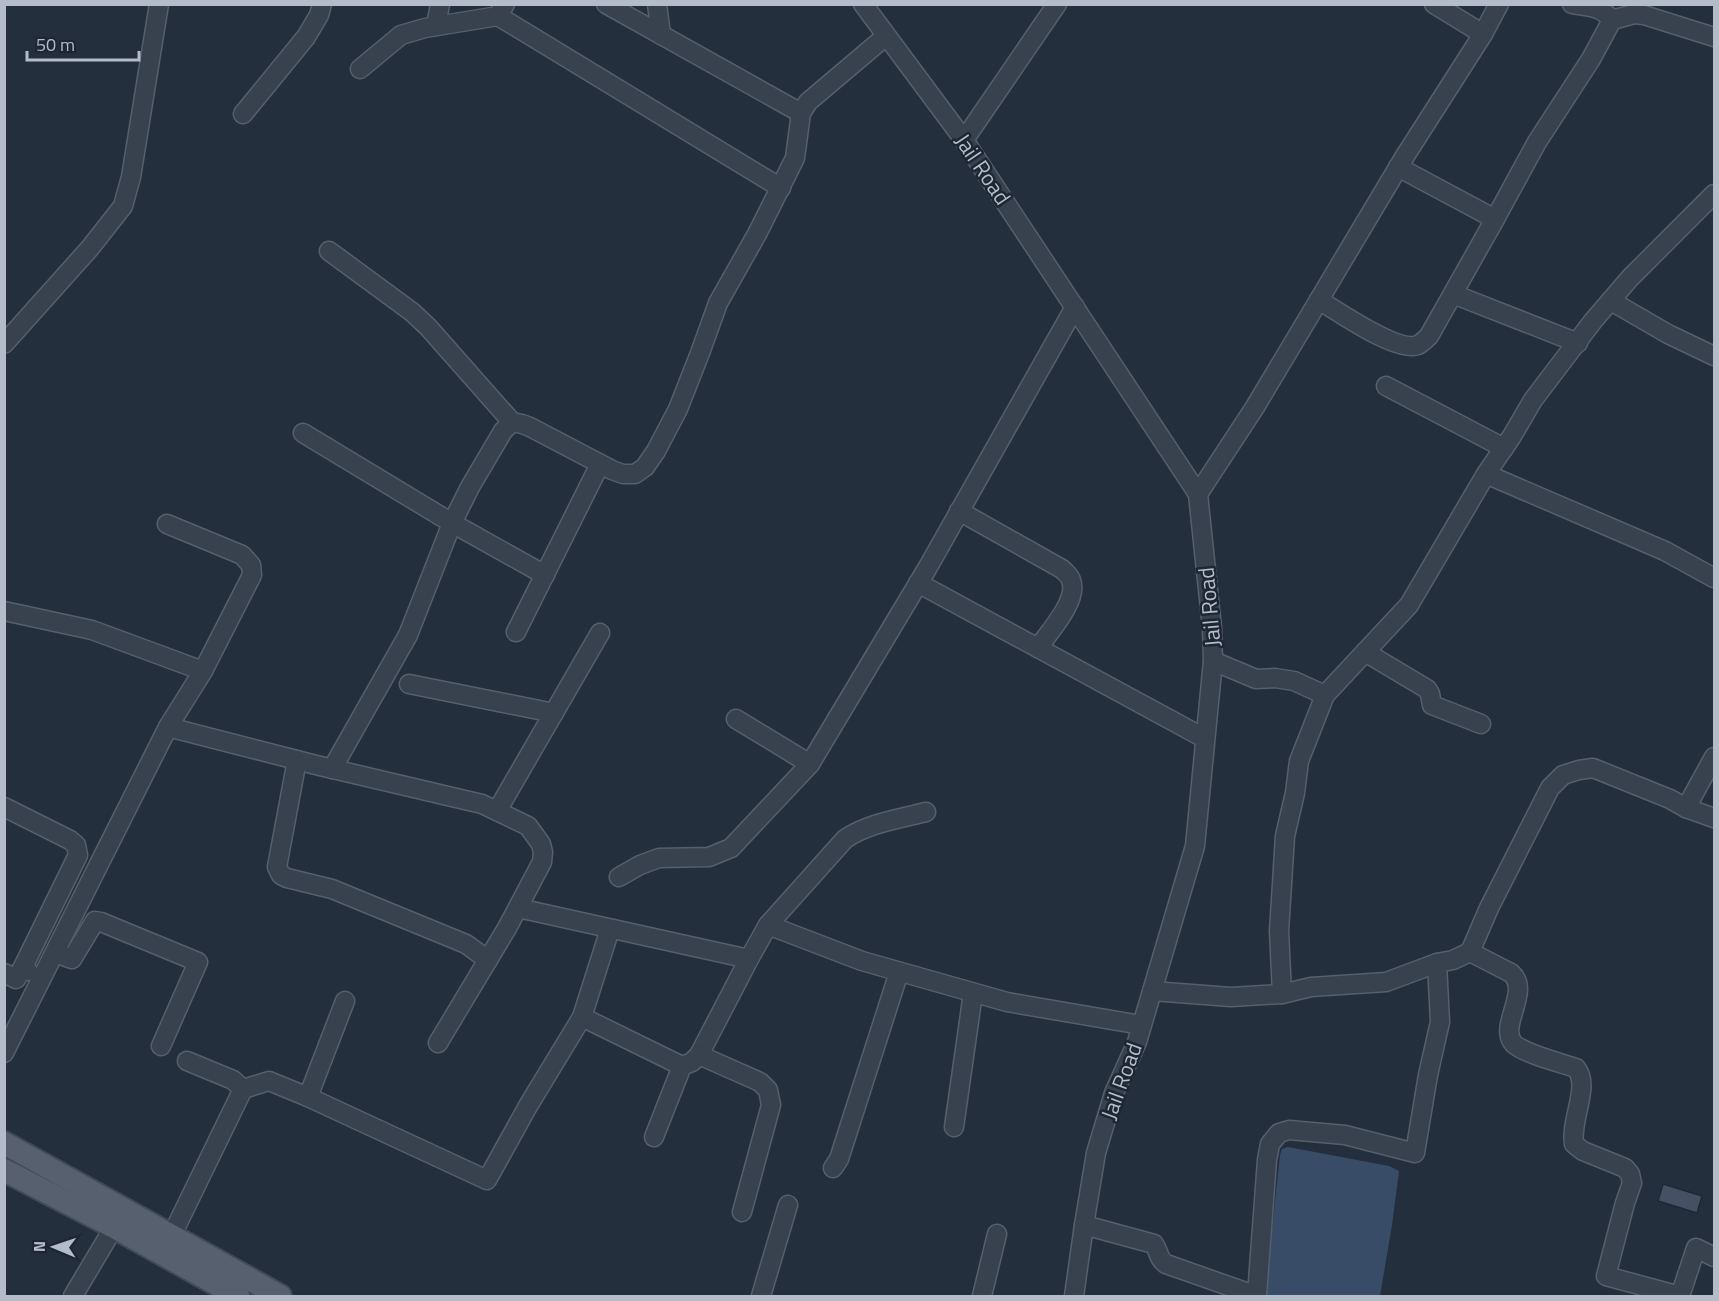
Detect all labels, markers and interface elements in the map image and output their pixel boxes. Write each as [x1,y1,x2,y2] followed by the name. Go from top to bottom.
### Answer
[27,24,140,62] scale bar
[36,31,75,58] text: 50 m
[947,126,1019,212] street label: Jail Road
[1189,566,1229,648] street label: Jail Road
[1091,1038,1151,1124] street label: Jail Road
[24,1217,84,1277] north arrow
[27,1241,51,1252] text: N

